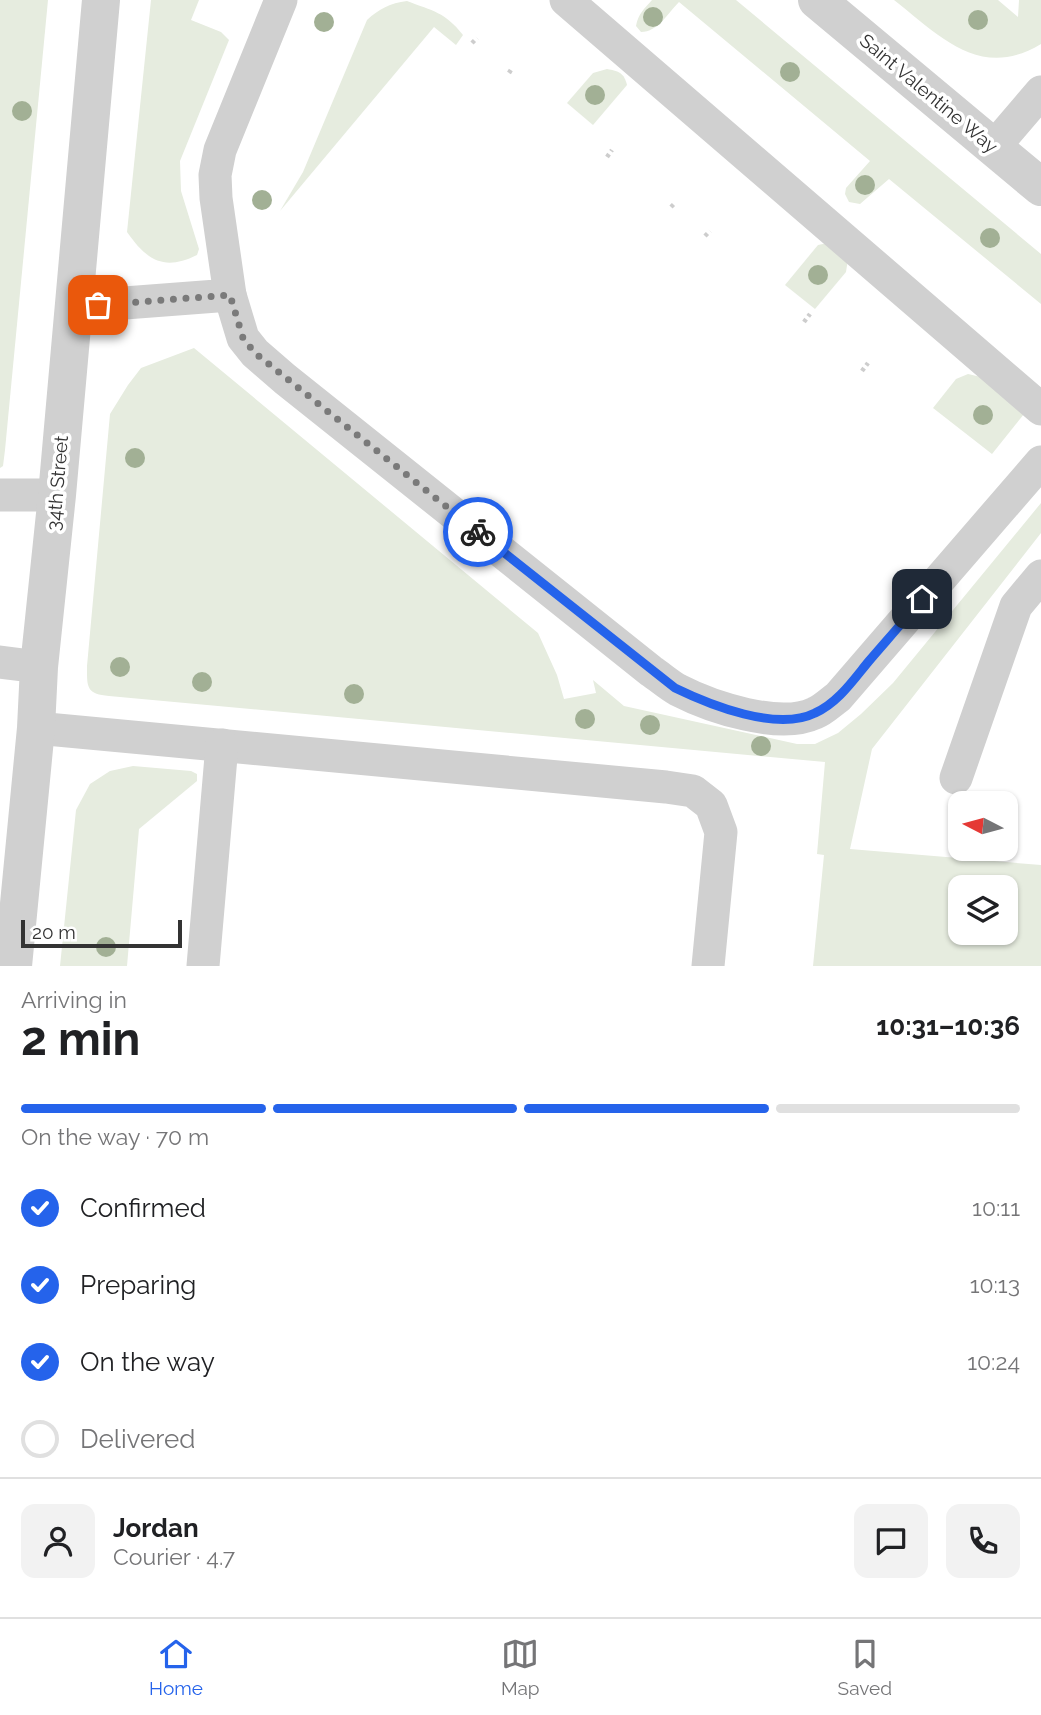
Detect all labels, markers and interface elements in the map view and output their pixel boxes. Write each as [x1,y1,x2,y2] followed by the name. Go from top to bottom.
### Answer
[856,29,1002,157] street label: Saint Valentine Way
[68,275,128,335] pin
[79,286,117,324] icon: bag
[42,434,72,532] street label: 34th Street
[443,497,513,567] courier
[459,513,497,551] icon: bike
[892,569,952,629] pin
[903,580,941,618] icon: home
[948,791,1018,861] north arrow
[948,791,1018,945] map controls
[948,875,1018,945] button: layers
[21,917,182,949] scale bar
[32,921,76,943] text: 20 m
[21,986,127,1013] text: Arriving in
[876,1011,1020,1041] text: 10:31–10:36
[21,1012,140,1066] text: 2 min
[21,1123,209,1150] text: On the way · 70 m
[21,1189,59,1227] icon: check
[80,1193,206,1223] text: Confirmed
[972,1194,1020,1221] text: 10:11
[21,1266,59,1304] icon: check
[80,1270,196,1300] text: Preparing
[970,1271,1020,1298] text: 10:13
[21,1343,59,1381] icon: check
[80,1347,215,1377] text: On the way
[967,1348,1020,1375] text: 10:24
[80,1424,195,1454] text: Delivered
[21,1504,95,1578] button: person
[854,1504,928,1578] button: chat
[946,1504,1020,1578] button: phone
[113,1513,199,1543] text: Jordan
[113,1543,235,1570] text: Courier · 4.7
[149,1635,203,1699] tab: Home
[501,1635,540,1699] tab: Map
[838,1635,892,1699] tab: Saved

